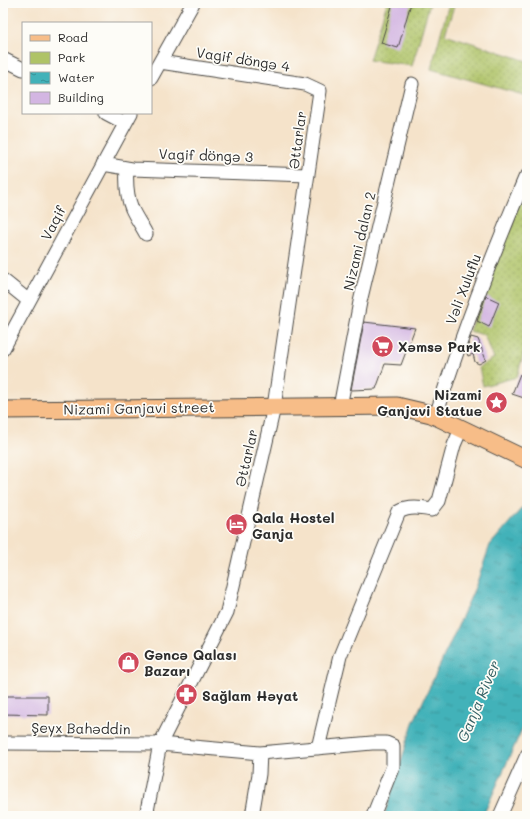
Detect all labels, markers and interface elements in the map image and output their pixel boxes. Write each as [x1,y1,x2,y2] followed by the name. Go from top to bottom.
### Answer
[22,22,152,114] legend
[58,29,88,45] text: Road
[195,42,292,76] street label: Vagif döngə 4
[58,49,85,65] text: Park
[58,69,95,85] text: Water
[58,89,104,105] text: Building
[284,110,310,170] street label: Əttarlar
[158,144,254,166] street label: Vagif döngə 3
[338,190,380,292] street label: Nizami dalan 2
[36,202,70,244] street label: Vaqif
[441,251,485,327] street label: Vəli Xuluflu
[369,333,395,359] supermarket icon: Xəmsə Park
[398,337,480,356] place label: Xəmsə Park
[377,385,482,420] place label: Nizami Ganjavi Statue
[484,389,510,415] place icon: Nizami Ganjavi Statue
[63,397,215,419] street label: Nizami Ganjavi street
[230,427,262,489] street label: Əttarlar
[252,508,334,543] place label: Qala Hostel Ganja
[223,512,249,538] hotel icon: Qala Hostel Ganja
[144,645,237,680] place label: Gəncə Qalası Bazarı
[116,649,142,675] shop icon: Gəncə Qalası Bazarı
[452,657,504,745] water label: Ganja River
[174,682,200,708] pharmacy icon: Sağlam Həyat
[202,686,298,705] place label: Sağlam Həyat
[31,718,131,738] street label: Şeyx Bahəddin

